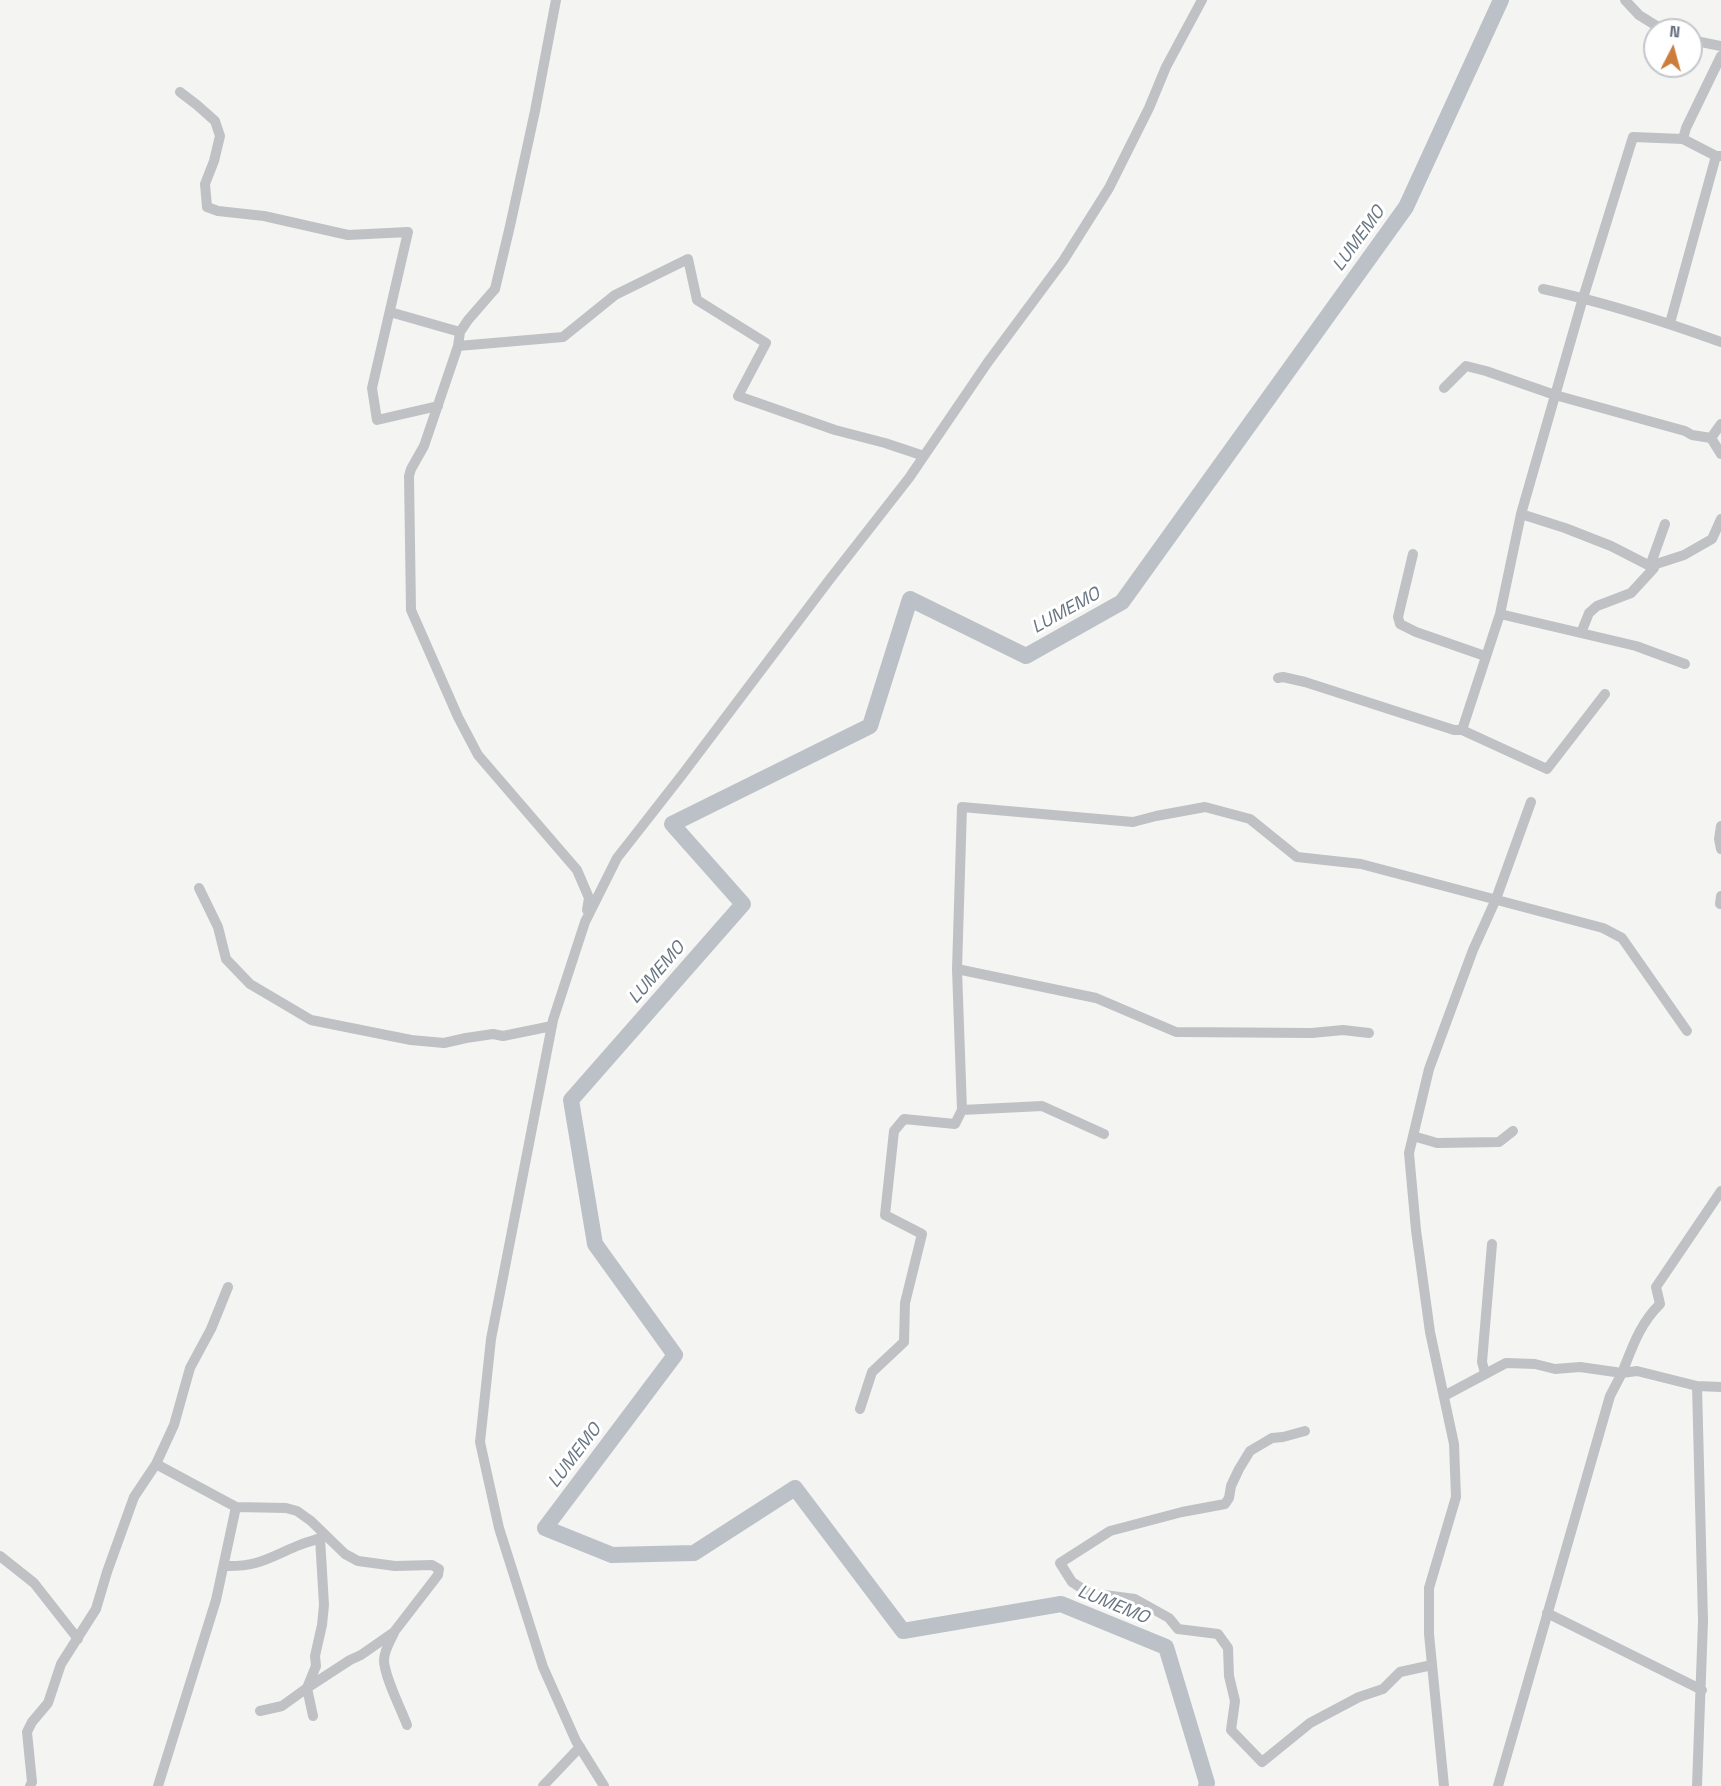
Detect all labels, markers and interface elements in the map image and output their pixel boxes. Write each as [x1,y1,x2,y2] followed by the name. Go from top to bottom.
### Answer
[1643,18,1703,78] north arrow
[1668,21,1681,43] text: N
[1328,202,1390,276] water label: LUMEMO
[1028,583,1104,639] water label: LUMEMO
[624,938,690,1008] water label: LUMEMO
[544,1420,606,1492] water label: LUMEMO
[1074,1581,1152,1629] water label: LUMEMO

